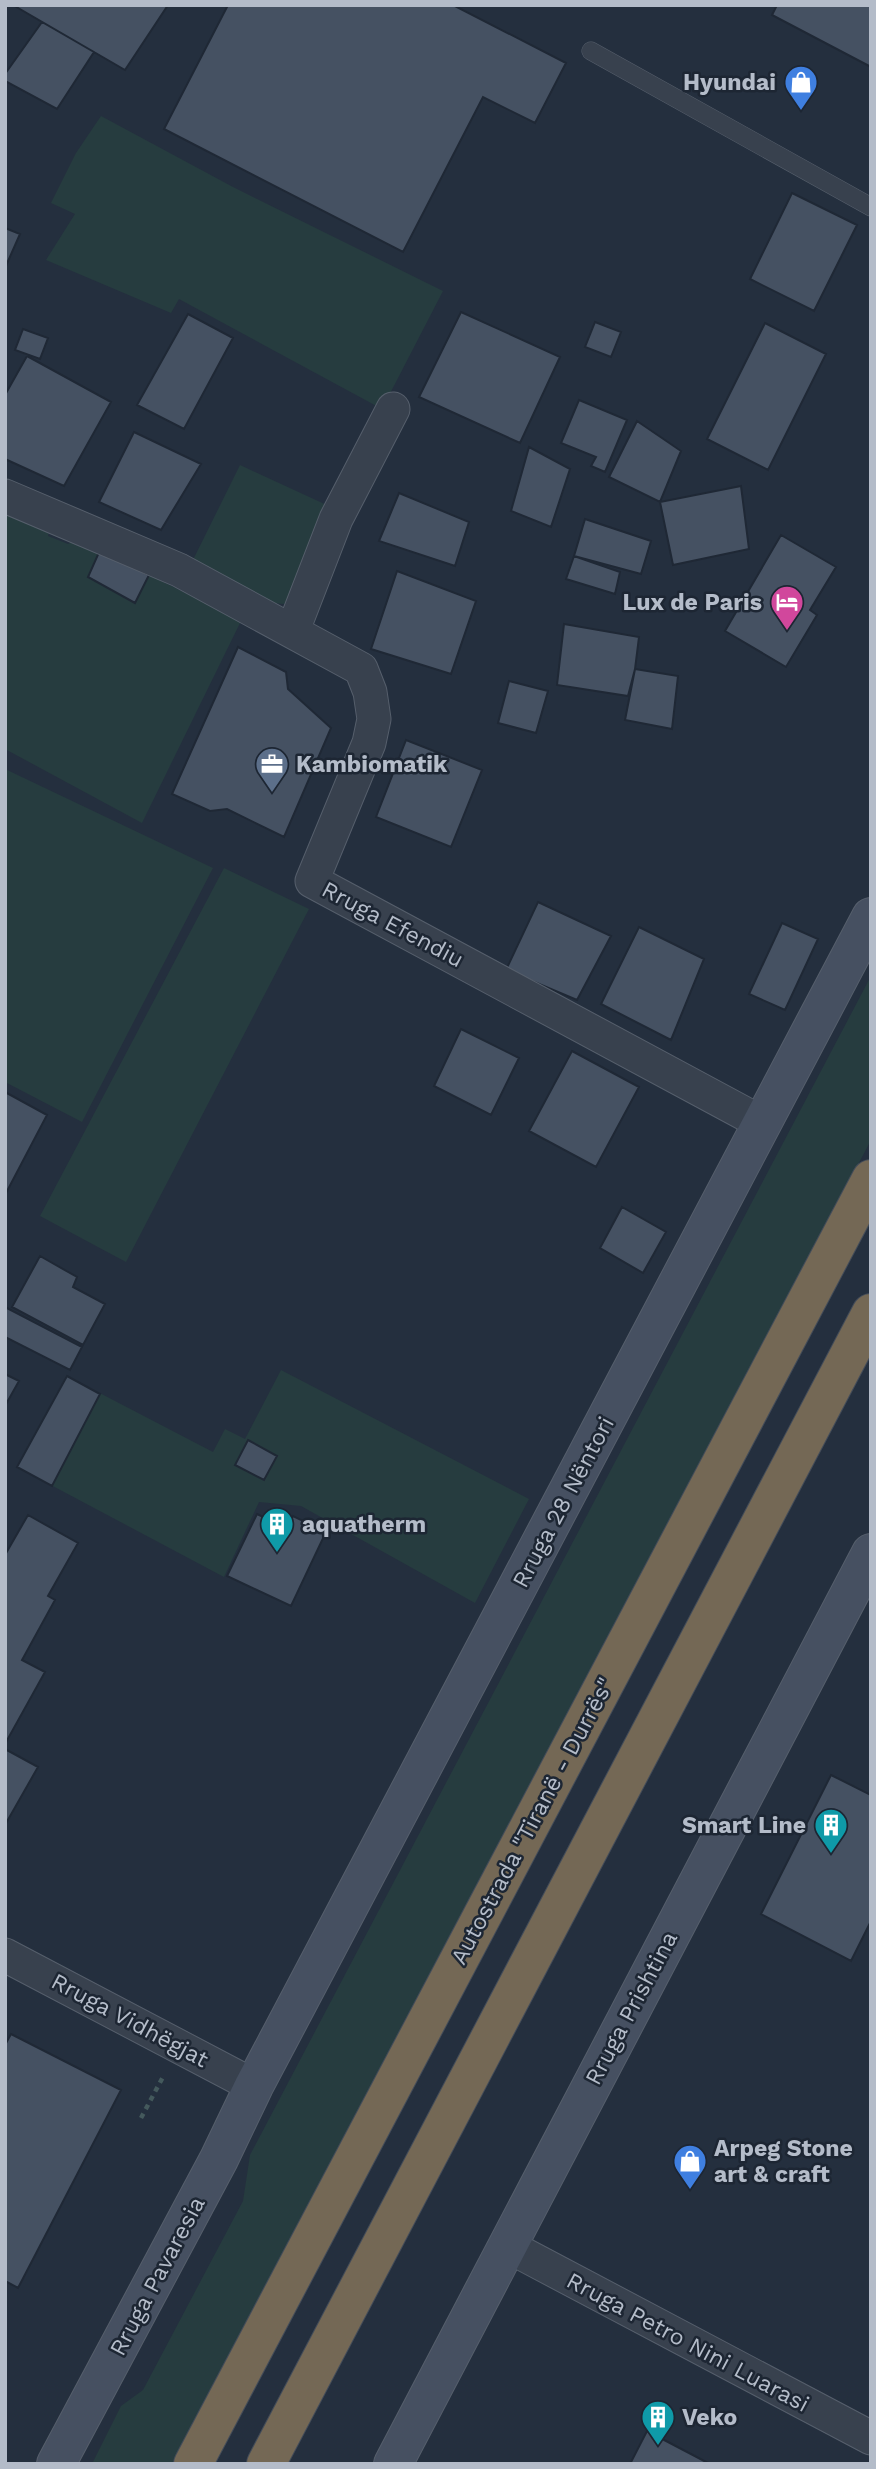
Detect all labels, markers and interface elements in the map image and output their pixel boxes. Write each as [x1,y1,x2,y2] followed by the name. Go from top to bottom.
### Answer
[782,63,820,112] shop icon: Hyundai
[683,69,776,96] place label: Hyundai
[768,583,806,632] hotel icon: Lux de Paris
[623,589,762,616] place label: Lux de Paris
[253,745,291,794] office icon: Kambiomatik
[296,751,448,778] place label: Kambiomatik
[317,876,468,973] street label: Rruga Efendiu
[507,1412,620,1592] street label: Rruga 28 Nëntori
[258,1505,296,1554] building icon: aquatherm
[302,1511,426,1538] place label: aquatherm
[445,1673,620,1969] street label: Autostrada "Tiranë - Durrës"
[812,1806,850,1855] building icon: Smart Line
[682,1812,806,1839] place label: Smart Line
[580,1927,683,2090] street label: Rruga Prishtina
[47,1968,213,2073] street label: Rruga Vidhëgjat
[714,2135,853,2188] place label: Arpeg Stone art & craft
[671,2142,709,2191] shop icon: Arpeg Stone art & craft
[104,2192,211,2360] street label: Rruga Pavaresia
[562,2267,814,2418] street label: Rruga Petro Nini Luarasi
[639,2398,677,2447] building icon: Veko
[682,2404,737,2431] place label: Veko

